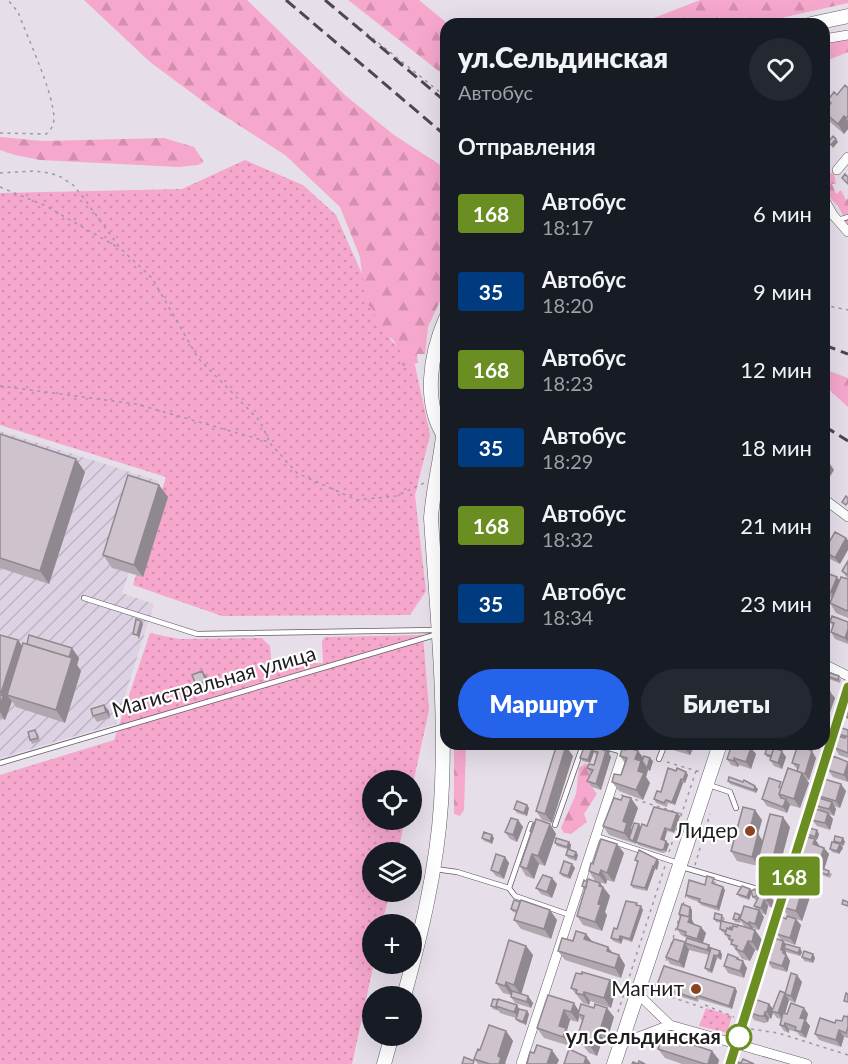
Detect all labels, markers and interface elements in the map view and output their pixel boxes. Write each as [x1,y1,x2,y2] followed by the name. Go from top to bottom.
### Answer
[749,38,812,101] button: heart
[458,40,668,74] text: ул.Сельдинская
[458,80,533,104] text: Автобус
[458,133,596,160] text: Отправления
[542,188,626,215] text: Автобус
[753,200,812,227] text: 6 мин
[473,201,509,226] text: 168
[542,215,593,239] text: 18:17
[542,266,626,293] text: Автобус
[753,278,812,305] text: 9 мин
[479,279,503,304] text: 35
[542,293,593,317] text: 18:20
[542,344,626,371] text: Автобус
[740,356,812,383] text: 12 мин
[473,357,509,382] text: 168
[542,371,593,395] text: 18:23
[542,422,626,449] text: Автобус
[740,434,812,461] text: 18 мин
[479,435,503,460] text: 35
[542,449,593,473] text: 18:29
[542,500,626,527] text: Автобус
[740,512,812,539] text: 21 мин
[473,513,509,538] text: 168
[542,527,593,551] text: 18:32
[542,578,626,605] text: Автобус
[740,590,812,617] text: 23 мин
[479,591,503,616] text: 35
[542,605,593,629] text: 18:34
[109,639,318,722] street label: Магистральная улица
[458,669,629,738] button: Маршрут
[641,669,812,738] button: Билеты
[362,770,422,1046] map controls
[362,770,422,830] button: locate
[674,817,738,842] place label: Лидер
[743,824,757,838] marker: Лидер
[362,842,422,902] button: layers
[754,856,824,896] line badge: 168
[771,864,807,889] text: 168
[362,914,422,974] button: +
[611,975,684,1000] place label: Магнит
[689,982,703,996] marker: Магнит
[362,986,422,1046] button: −
[566,1023,721,1048] place label: ул.Сельдинская
[726,1024,752,1050] marker: ул.Сельдинская

